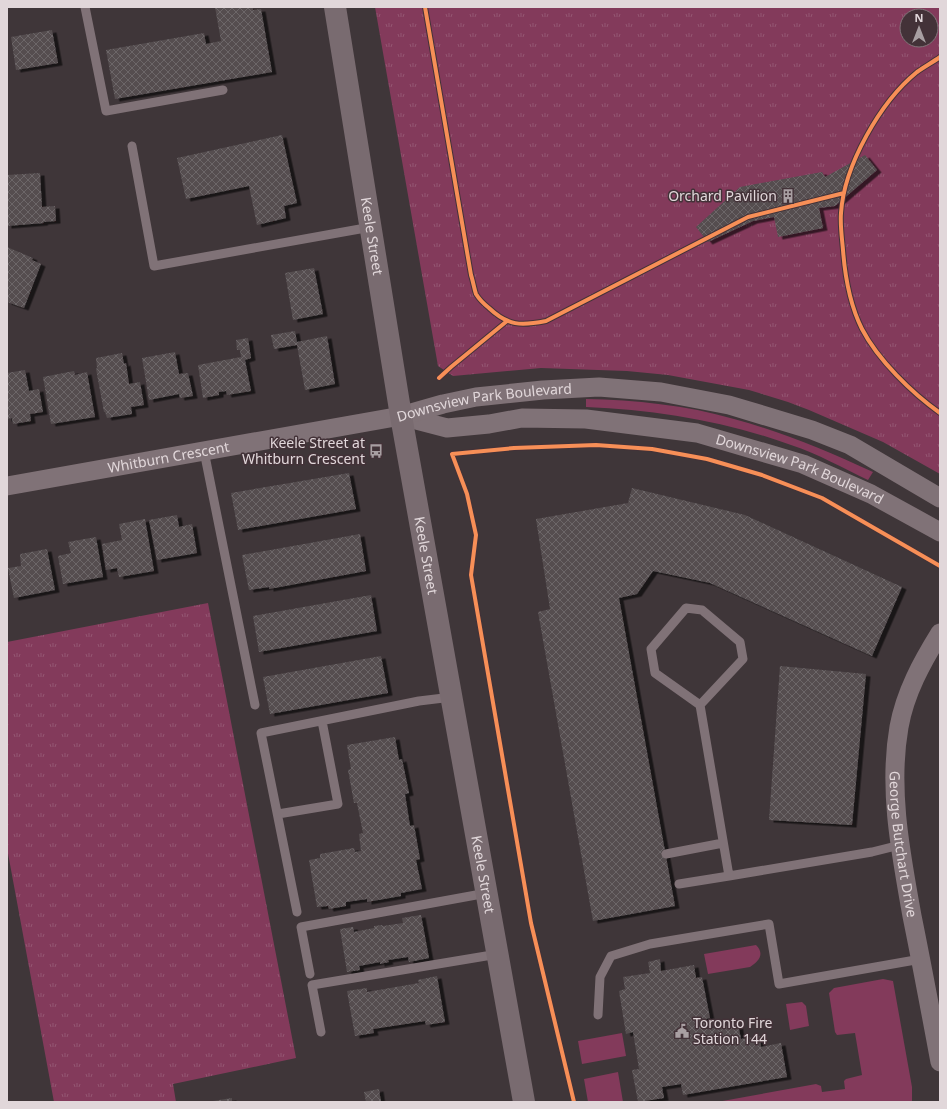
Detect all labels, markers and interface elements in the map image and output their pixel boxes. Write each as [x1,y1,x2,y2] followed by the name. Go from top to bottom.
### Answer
[899,8,939,48] north arrow
[915,10,923,25] text: N
[668,186,777,205] place label: Orchard Pavilion
[780,188,796,204] building icon: Orchard Pavilion
[357,196,388,276] street label: Keele Street
[394,378,572,426] street label: Downsview Park Boulevard
[714,429,887,508] street label: Downsview Park Boulevard
[242,433,365,468] place label: Keele Street at Whitburn Crescent
[106,437,231,477] street label: Whitburn Crescent
[368,443,384,459] bus stop icon: Keele Street at Whitburn Crescent
[410,515,443,596] street label: Keele Street
[886,771,922,919] street label: George Butchart Drive
[467,834,500,915] street label: Keele Street
[693,1013,772,1048] place label: Toronto Fire Station 144
[674,1023,690,1039] public building icon: Toronto Fire Station 144

